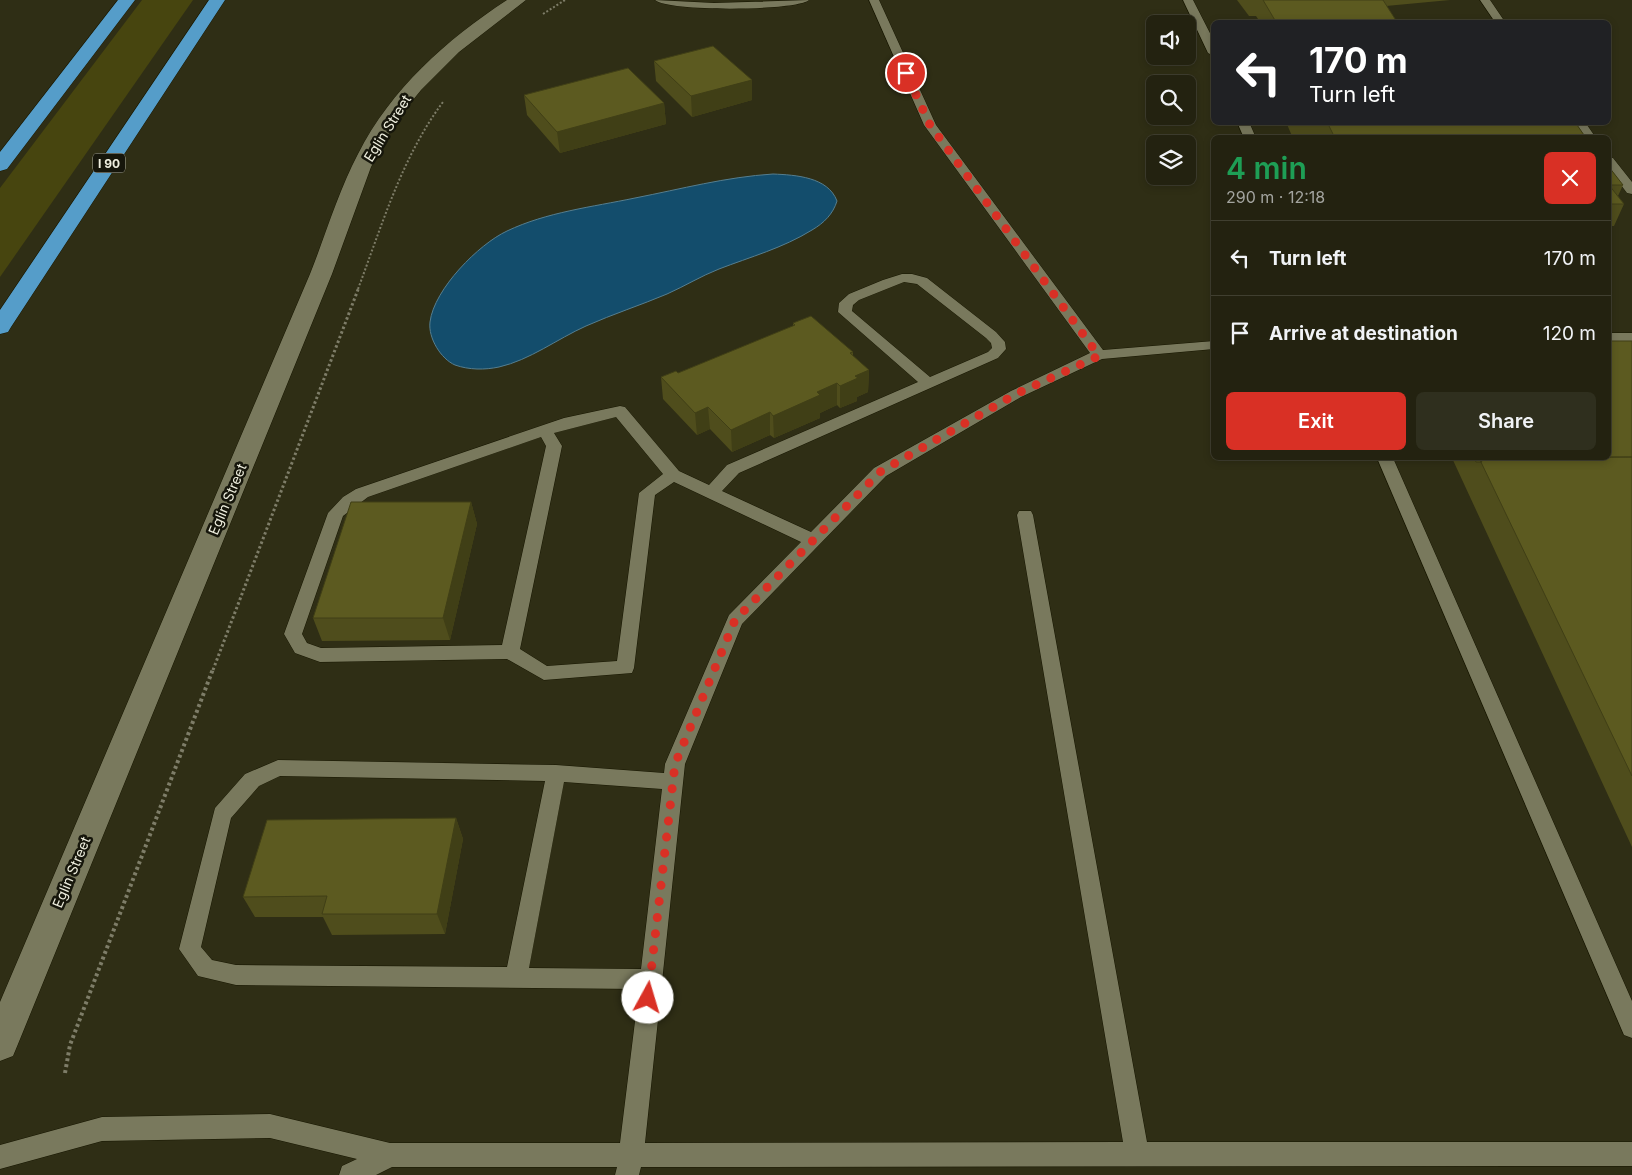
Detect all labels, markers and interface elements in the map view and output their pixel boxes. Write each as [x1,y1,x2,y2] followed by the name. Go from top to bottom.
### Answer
[1146,15,1196,185] map controls
[1146,15,1196,65] button: sound
[1309,39,1408,81] text: 170 m
[1226,40,1291,105] icon: left
[885,52,927,94] pin
[892,59,920,87] icon: arrive
[1146,75,1196,125] button: search
[1309,81,1395,107] text: Turn left
[360,91,414,165] street label: Eglin Street
[1146,135,1196,185] button: layers
[1226,150,1307,186] text: 4 min
[1544,152,1596,204] button: close
[93,154,125,172] road number: I 90
[1226,187,1325,207] text: 290 m · 12:18
[1226,244,1254,272] icon: left
[1269,247,1347,270] text: Turn left
[1544,247,1596,270] text: 170 m
[1226,319,1254,347] icon: arrive
[1269,322,1458,345] text: Arrive at destination
[1543,322,1596,345] text: 120 m
[1226,392,1406,450] button: Exit
[1416,392,1596,450] button: Share
[204,461,250,537] street label: Eglin Street
[48,834,94,910] street label: Eglin Street
[621,971,673,1023] position arrow

